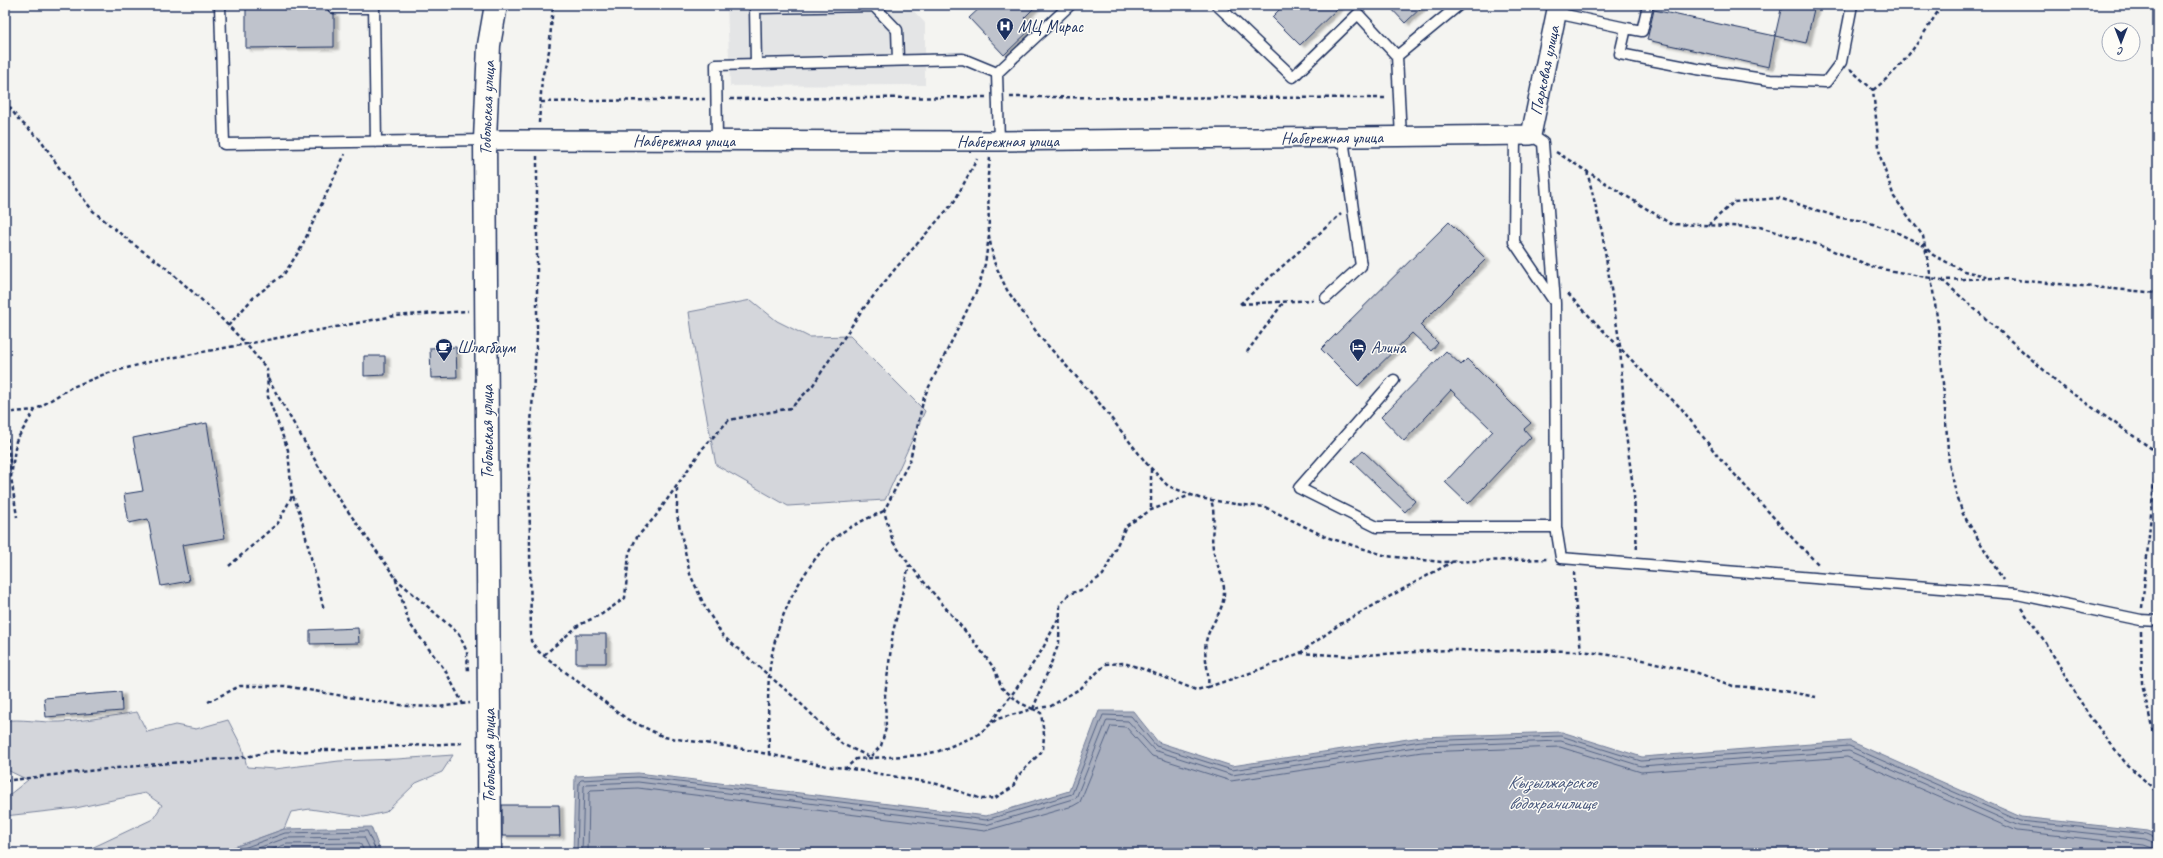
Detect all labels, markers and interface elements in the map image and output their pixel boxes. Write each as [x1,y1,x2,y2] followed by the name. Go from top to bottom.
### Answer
[995,16,1015,41] hospital icon: МЦ Мирас
[1018,16,1084,37] place label: МЦ Мирас
[1525,22,1564,117] street label: Парковая улица
[2101,22,2141,62] north arrow
[2117,45,2124,59] text: С
[474,59,499,155] street label: Тобольская улица
[1281,126,1384,148] street label: Набережная улица
[633,130,736,151] street label: Набережная улица
[957,130,1060,152] street label: Набережная улица
[434,337,454,362] cafe icon: Шлагбаум
[457,337,517,358] place label: Шлагбаум
[1348,337,1368,362] hotel icon: Алина
[1371,337,1407,358] place label: Алина
[477,383,498,479] street label: Тобольская улица
[479,707,500,803] street label: Тобольская улица
[1508,771,1599,814] water label: Кызылжарское водохранилище

